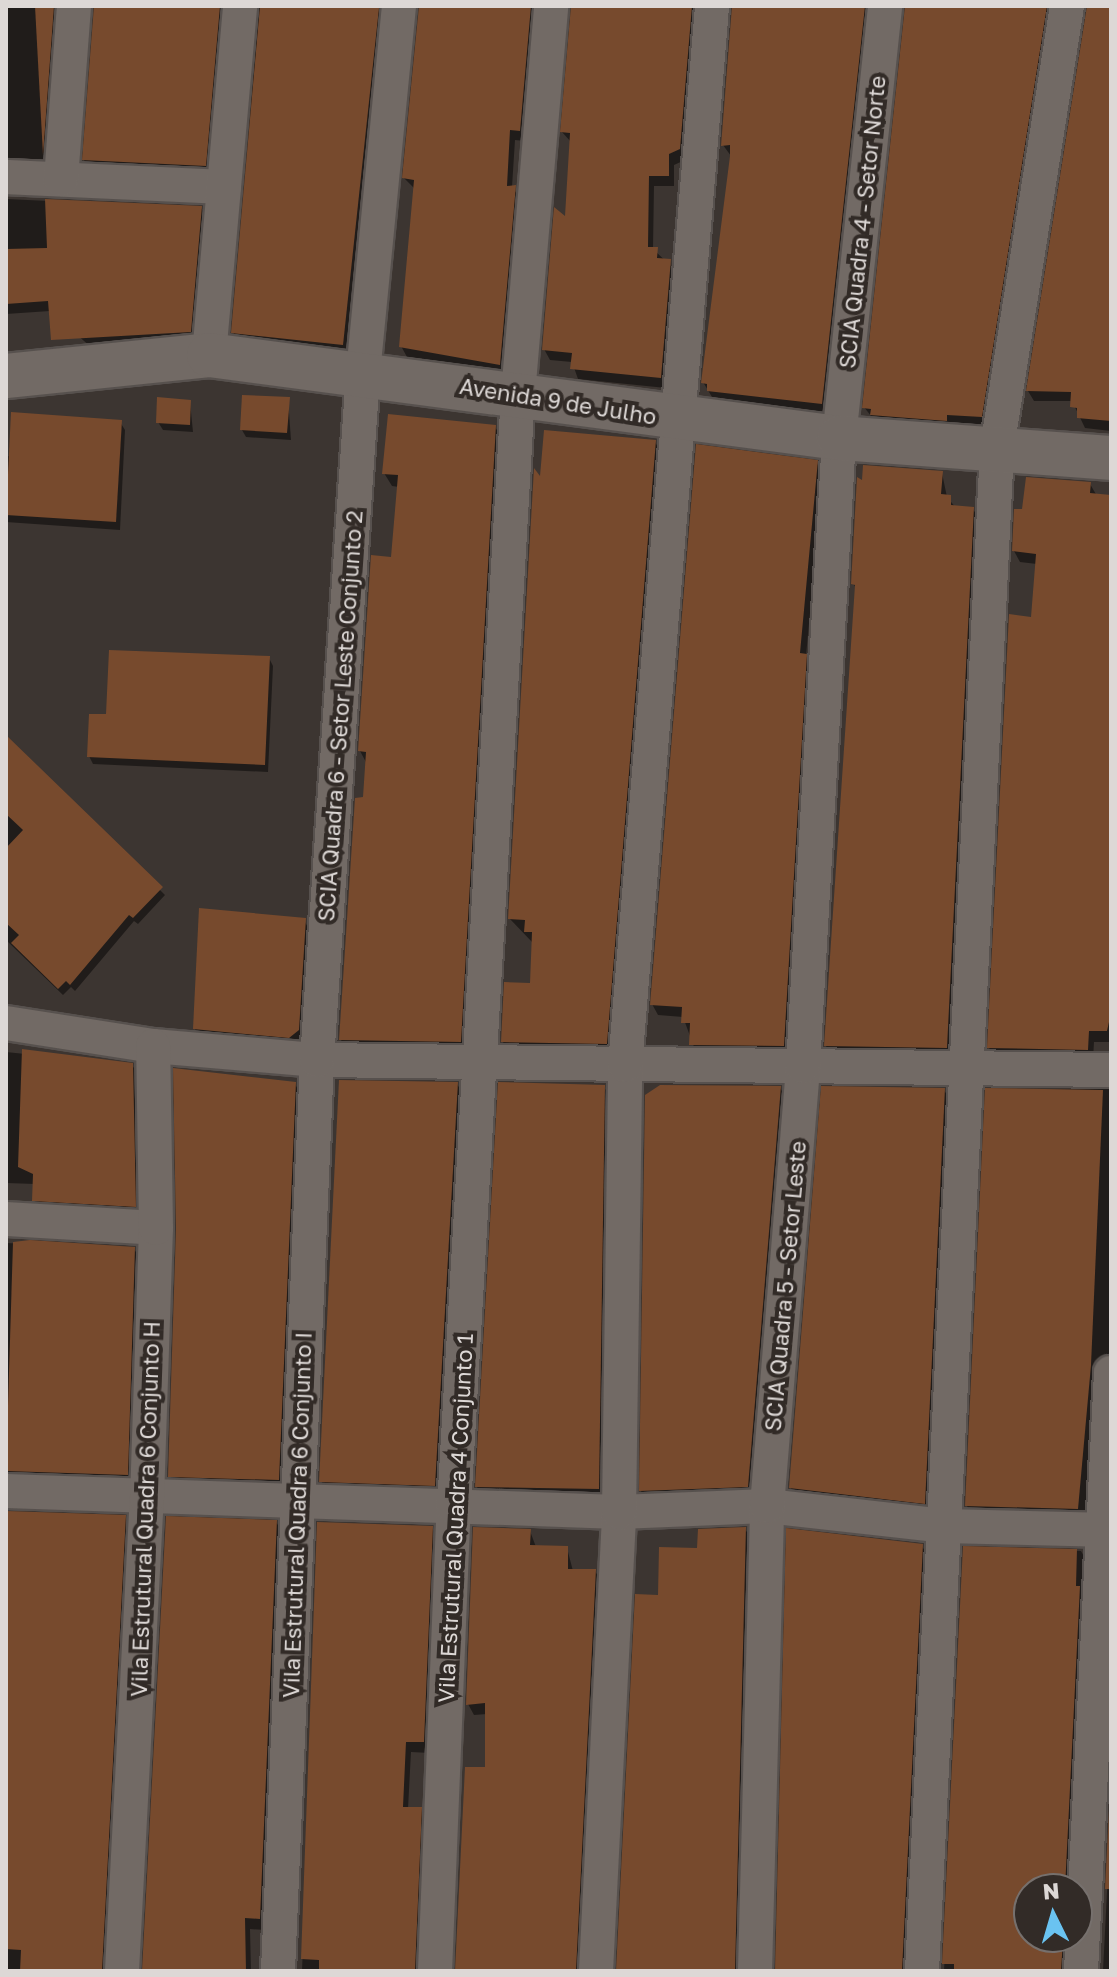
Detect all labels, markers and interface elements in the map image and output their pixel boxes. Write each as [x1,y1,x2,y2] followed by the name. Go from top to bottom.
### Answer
[833,74,891,370] street label: SCIA Quadra 4 - Setor Norte
[458,372,658,430] street label: Avenida 9 de Julho
[312,510,368,922] street label: SCIA Quadra 6 - Setor Leste Conjunto 2
[759,1140,811,1432] street label: SCIA Quadra 5 - Setor Leste
[125,1321,165,1697] street label: Vila Estrutural Quadra 6 Conjunto H
[277,1332,317,1698] street label: Vila Estrutural Quadra 6 Conjunto I
[432,1333,478,1703] street label: Vila Estrutural Quadra 4 Conjunto 1
[1013,1873,1093,1953] north arrow
[1042,1876,1061,1905] text: N

